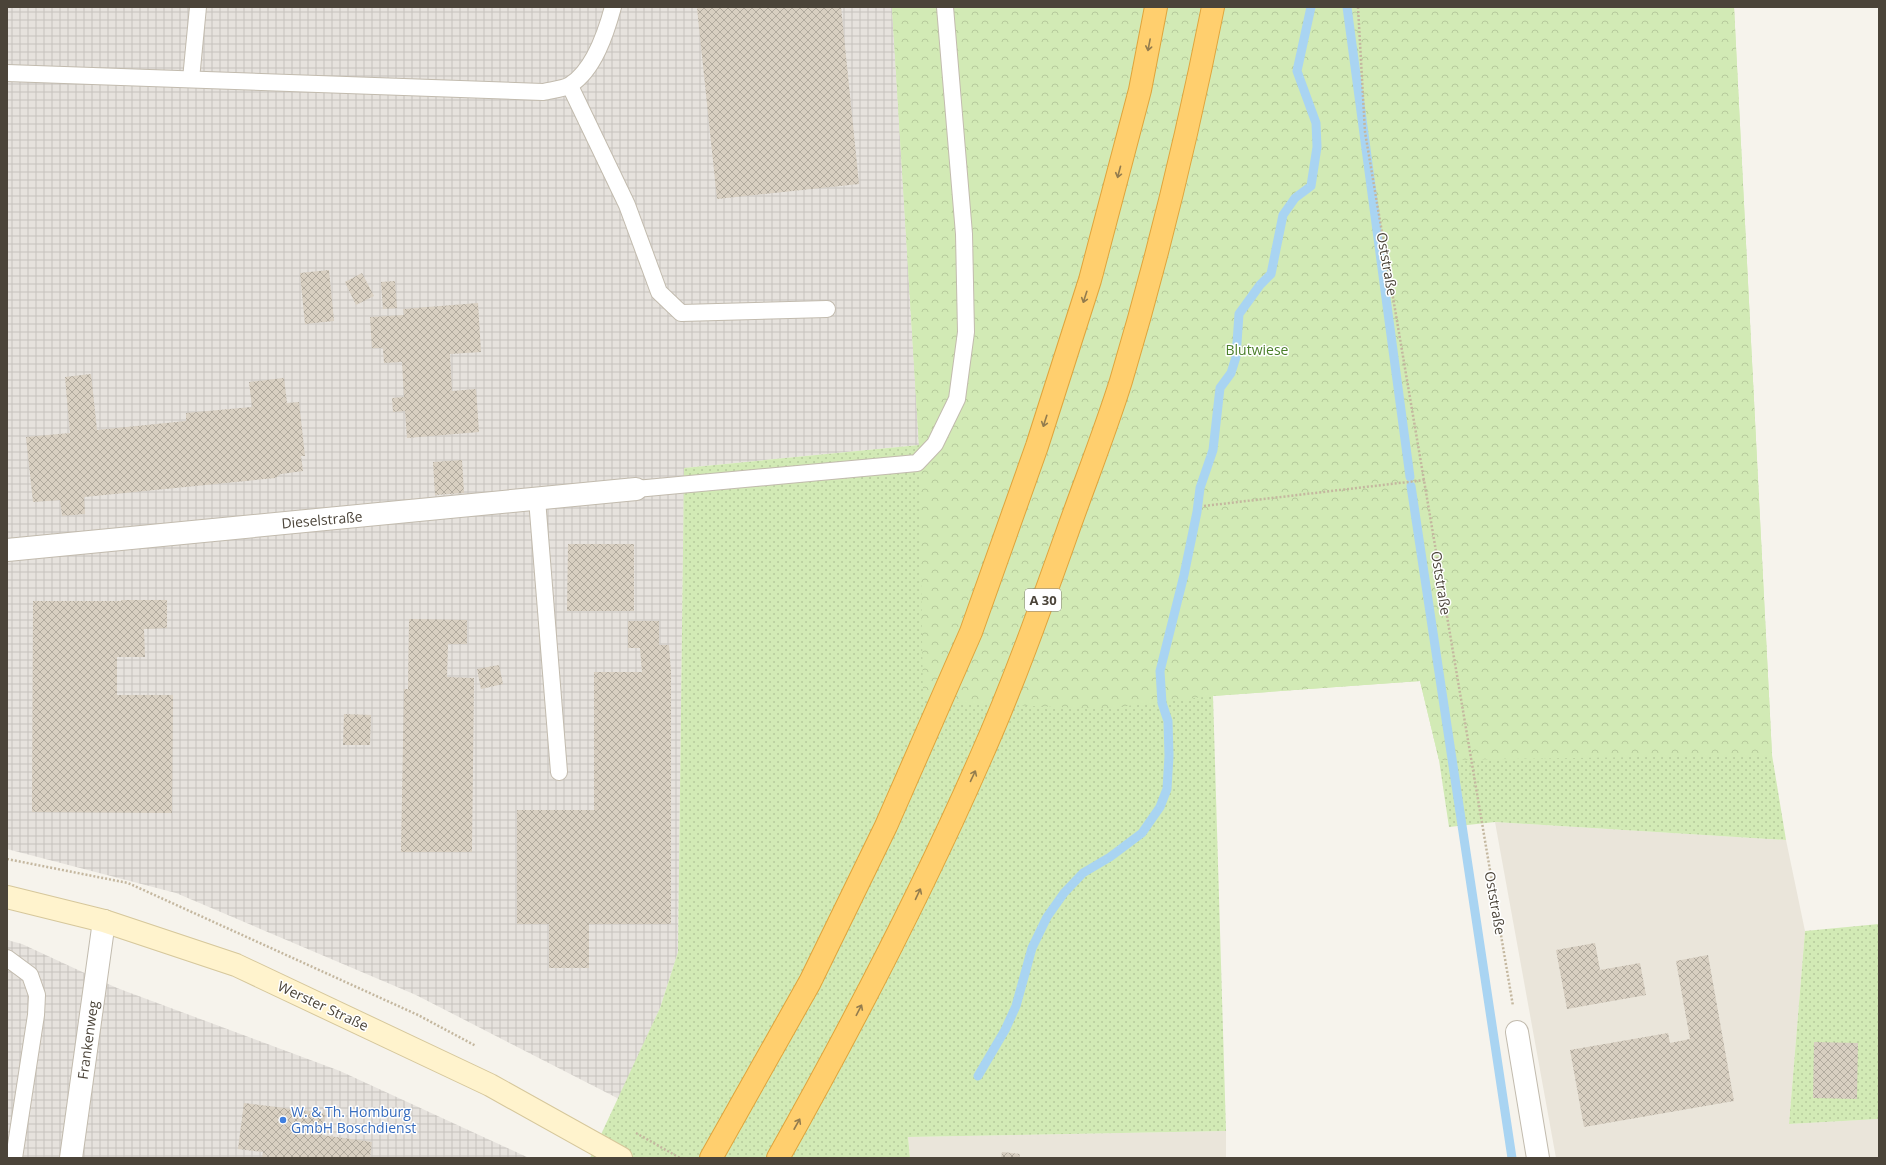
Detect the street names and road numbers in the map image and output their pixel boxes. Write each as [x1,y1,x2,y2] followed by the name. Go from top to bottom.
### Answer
[1373,231,1402,297] street label: Oststraße
[281,506,363,533] street label: Dieselstraße
[1427,550,1456,616] street label: Oststraße
[1025,589,1061,611] road number: A 30
[1481,870,1510,936] street label: Oststraße
[275,976,372,1035] street label: Werster Straße
[73,999,102,1081] street label: Frankenweg

